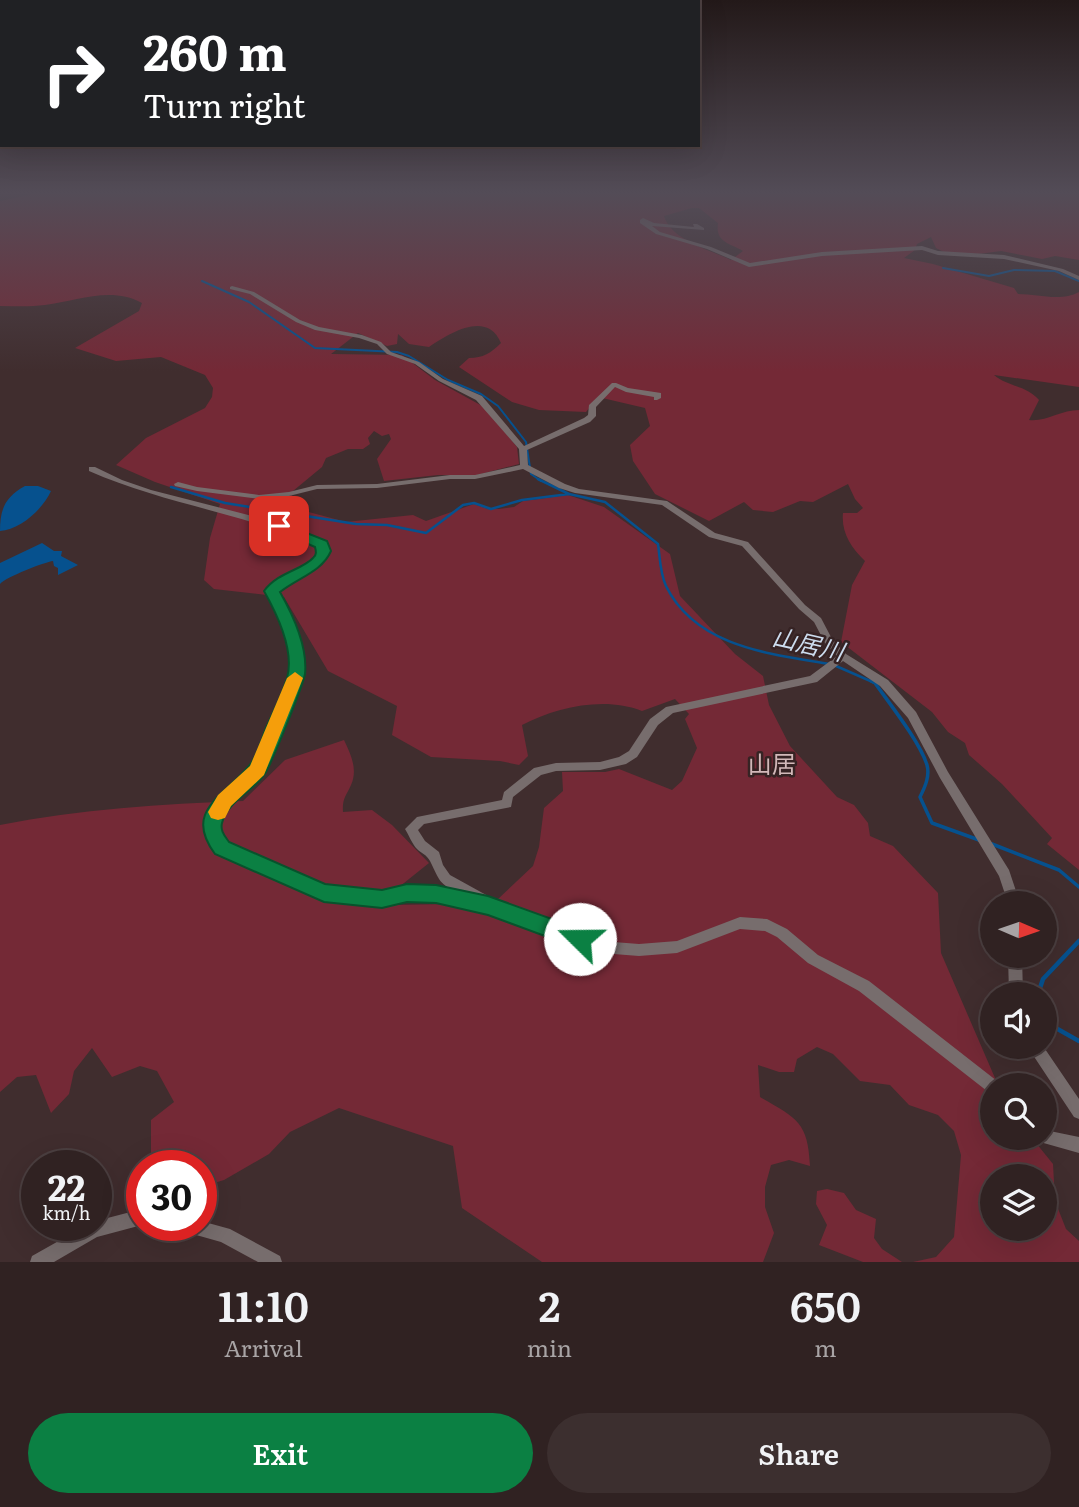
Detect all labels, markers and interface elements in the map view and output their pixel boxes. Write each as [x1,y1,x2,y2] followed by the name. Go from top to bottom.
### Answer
[143,13,287,86] text: 260 m
[28,28,119,119] icon: right
[143,80,305,128] text: Turn right
[249,496,309,556] pin
[260,507,298,545] icon: arrive
[770,617,850,668] water label: 山居川
[748,745,796,780] district label: 山居
[980,891,1057,968] north arrow
[980,891,1057,1241] map controls
[543,902,617,976] position arrow
[980,982,1057,1059] button: sound
[980,1073,1057,1150] button: search
[126,1150,217,1241] speed limit sign: 30
[48,1160,85,1212] text: 22
[980,1164,1057,1241] button: layers
[43,1199,90,1226] text: km/h
[218,1273,309,1335] text: 11:10
[538,1273,560,1335] text: 2
[790,1273,861,1335] text: 650
[224,1330,303,1364] text: Arrival
[527,1330,572,1364] text: min
[814,1330,837,1364] text: m
[28,1413,533,1493] button: Exit
[547,1413,1051,1493] button: Share

